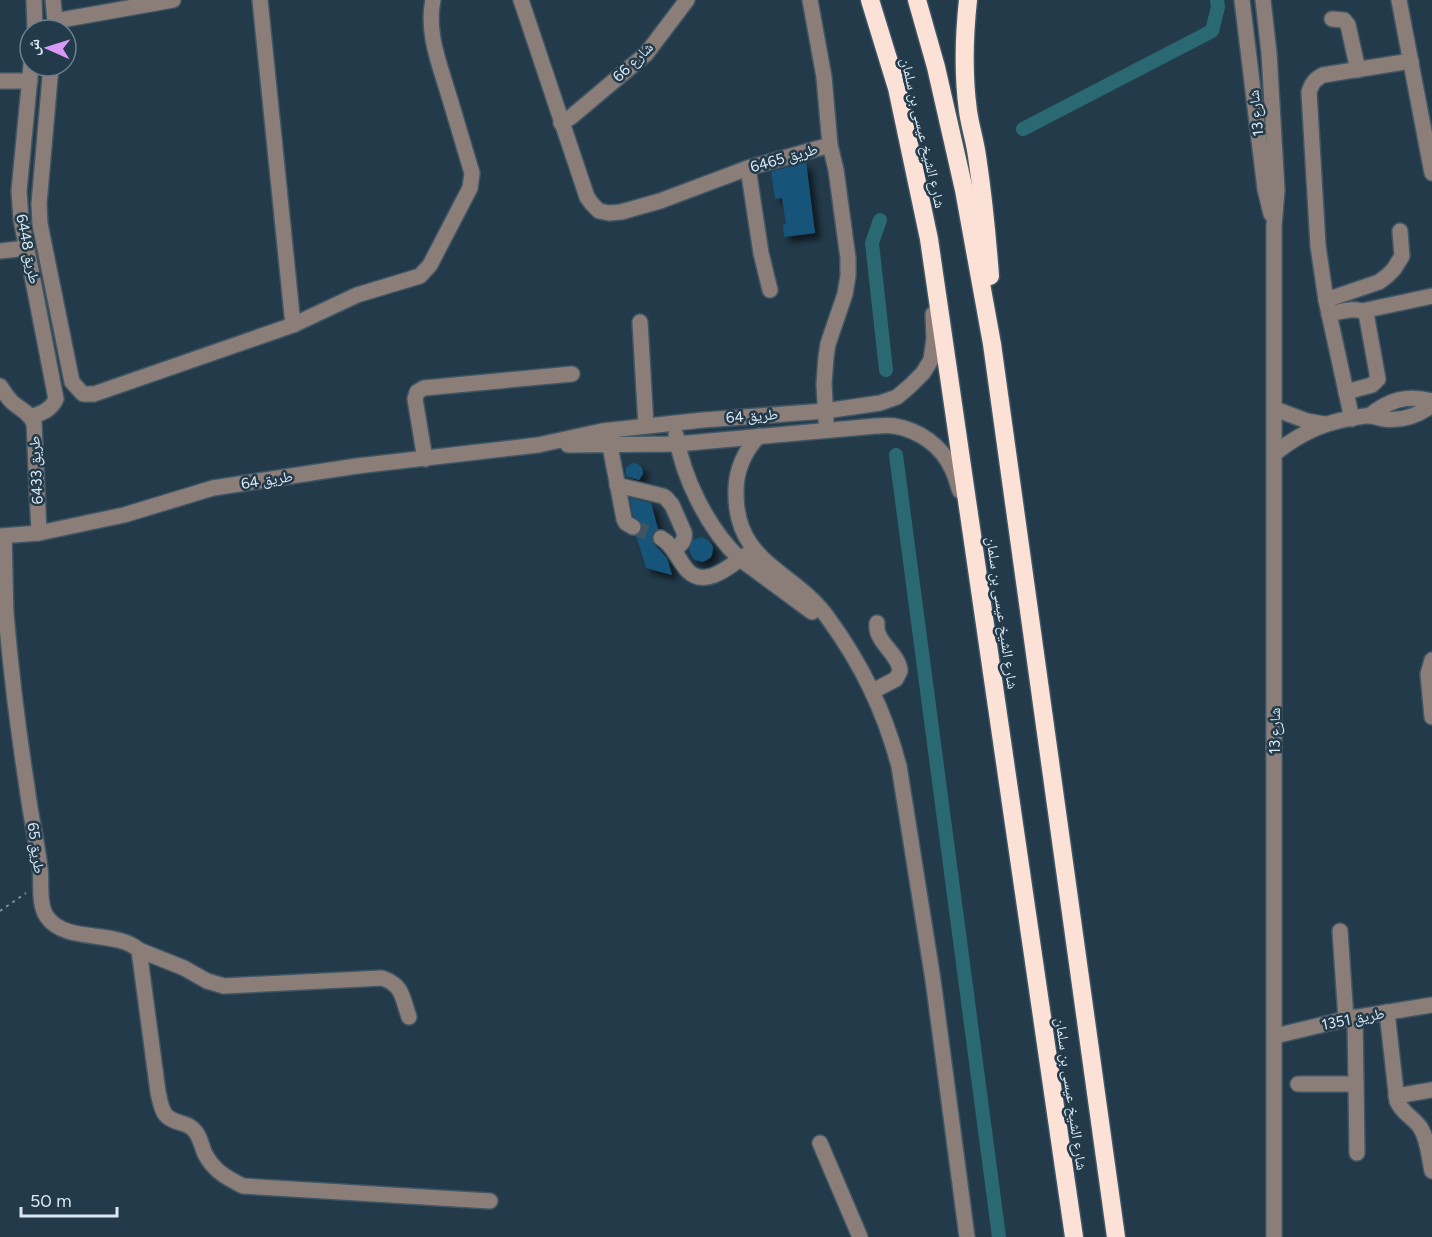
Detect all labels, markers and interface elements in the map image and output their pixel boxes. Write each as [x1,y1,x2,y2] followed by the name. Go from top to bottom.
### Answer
[18,18,78,78] north arrow
[24,38,43,56] text: ش
[609,38,658,86] street label: شارع 66
[896,56,949,210] street label: شارع الشيخ عيسى بن سلمان
[1245,89,1268,137] street label: شارع 13
[748,140,820,177] street label: طريق 6465
[11,213,44,286] street label: طريق 6448
[725,405,779,428] street label: طريق 64
[25,435,48,505] street label: طريق 6433
[240,467,294,494] street label: طريق 64
[981,536,1022,691] street label: شارع الشيخ عيسى بن سلمان
[1266,708,1285,754] street label: شارع 13
[23,821,49,875] street label: طريق 65
[1320,1004,1386,1035] street label: طريق 1351
[1050,1017,1091,1172] street label: شارع الشيخ عيسى بن سلمان
[21,1180,117,1218] scale bar
[30,1190,72,1212] text: 50 m

